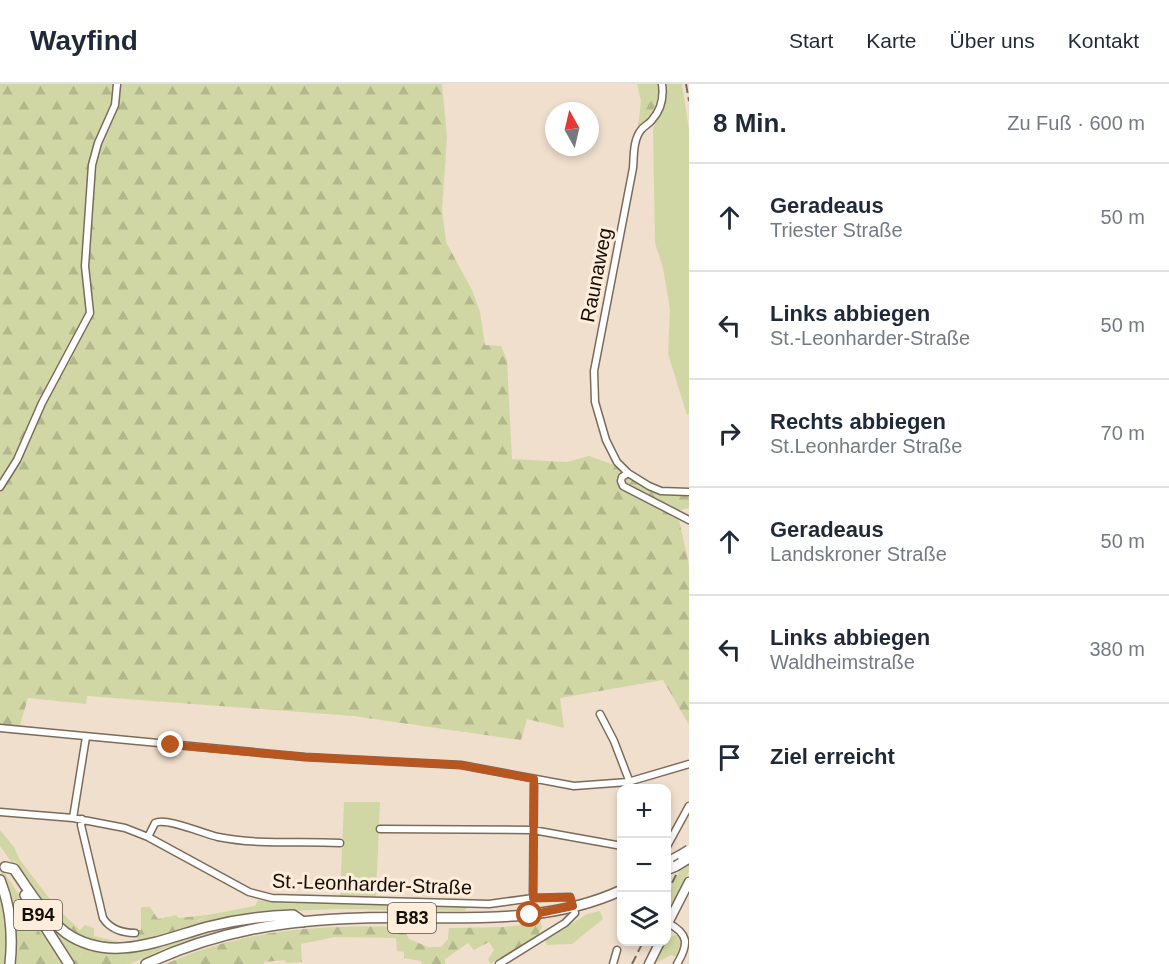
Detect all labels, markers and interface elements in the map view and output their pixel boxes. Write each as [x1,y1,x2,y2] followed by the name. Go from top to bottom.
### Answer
[30,25,138,56] text: Wayfind
[789,29,833,52] text: Start
[866,29,917,52] text: Karte
[950,29,1035,52] text: Über uns
[1068,29,1139,52] text: Kontakt
[545,102,599,156] north arrow
[713,108,787,138] text: 8 Min.
[1007,112,1145,134] text: Zu Fuß · 600 m
[770,193,884,218] text: Geradeaus
[713,201,746,234] icon: ahead
[1101,206,1145,228] text: 50 m
[770,219,903,241] text: Triester Straße
[576,226,616,324] street label: Raunaweg
[770,301,930,326] text: Links abbiegen
[713,309,746,342] icon: left
[1101,314,1145,336] text: 50 m
[770,327,970,349] text: St.-Leonharder-Straße
[770,409,946,434] text: Rechts abbiegen
[713,417,746,450] icon: right
[1101,422,1145,444] text: 70 m
[770,435,962,457] text: St.Leonharder Straße
[770,517,884,542] text: Geradeaus
[713,525,746,558] icon: ahead
[1101,530,1145,552] text: 50 m
[770,543,947,565] text: Landskroner Straße
[770,625,930,650] text: Links abbiegen
[713,633,746,666] icon: left
[1089,638,1145,660] text: 380 m
[770,651,915,673] text: Waldheimstraße
[157,731,183,757] route end
[713,741,746,774] icon: arrive
[770,744,895,769] text: Ziel erreicht
[617,784,671,946] map controls
[617,784,671,838] button: +
[617,838,671,892] button: −
[272,870,472,898] street label: St.-Leonharder-Straße
[617,892,671,946] button: layers
[14,900,62,930] road number: B94
[516,901,542,927] route start
[388,903,436,933] road number: B83

